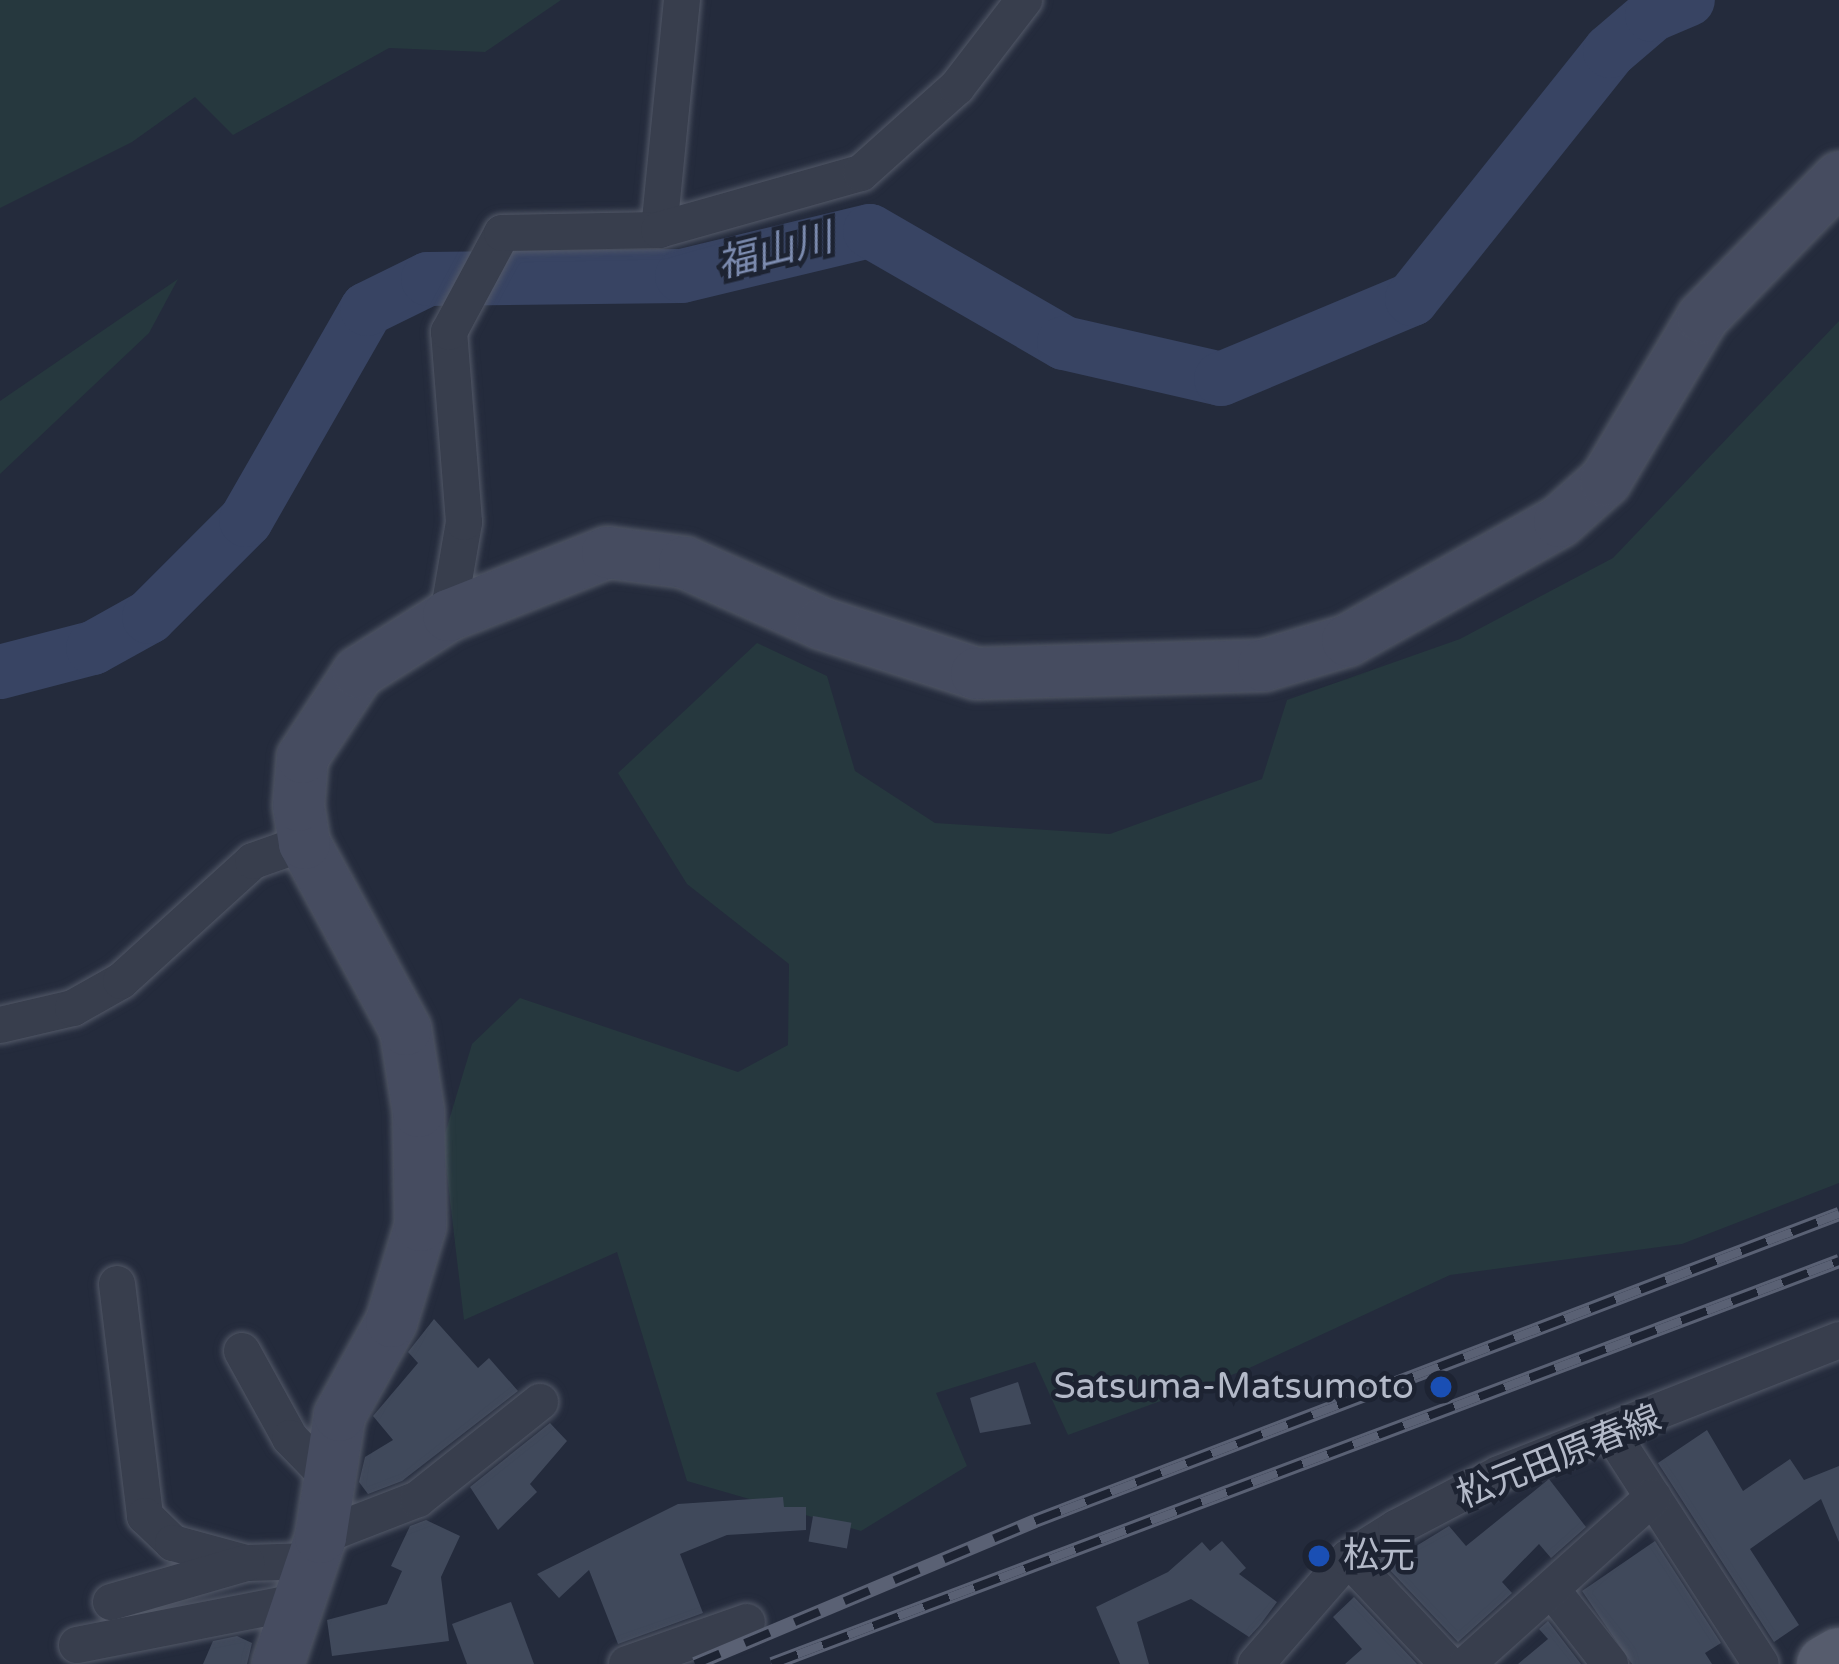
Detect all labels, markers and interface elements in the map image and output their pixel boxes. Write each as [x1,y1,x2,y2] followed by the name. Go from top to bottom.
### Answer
[713,215,837,289] water label: 福山川
[1053,1365,1414,1409] place label: Satsuma-Matsumoto
[1425,1371,1457,1403] marker: Satsuma-Matsumoto
[1451,1397,1667,1517] street label: 松元田原春線
[1343,1534,1415,1578] place label: 松元
[1306,1543,1332,1569] marker: 松元

